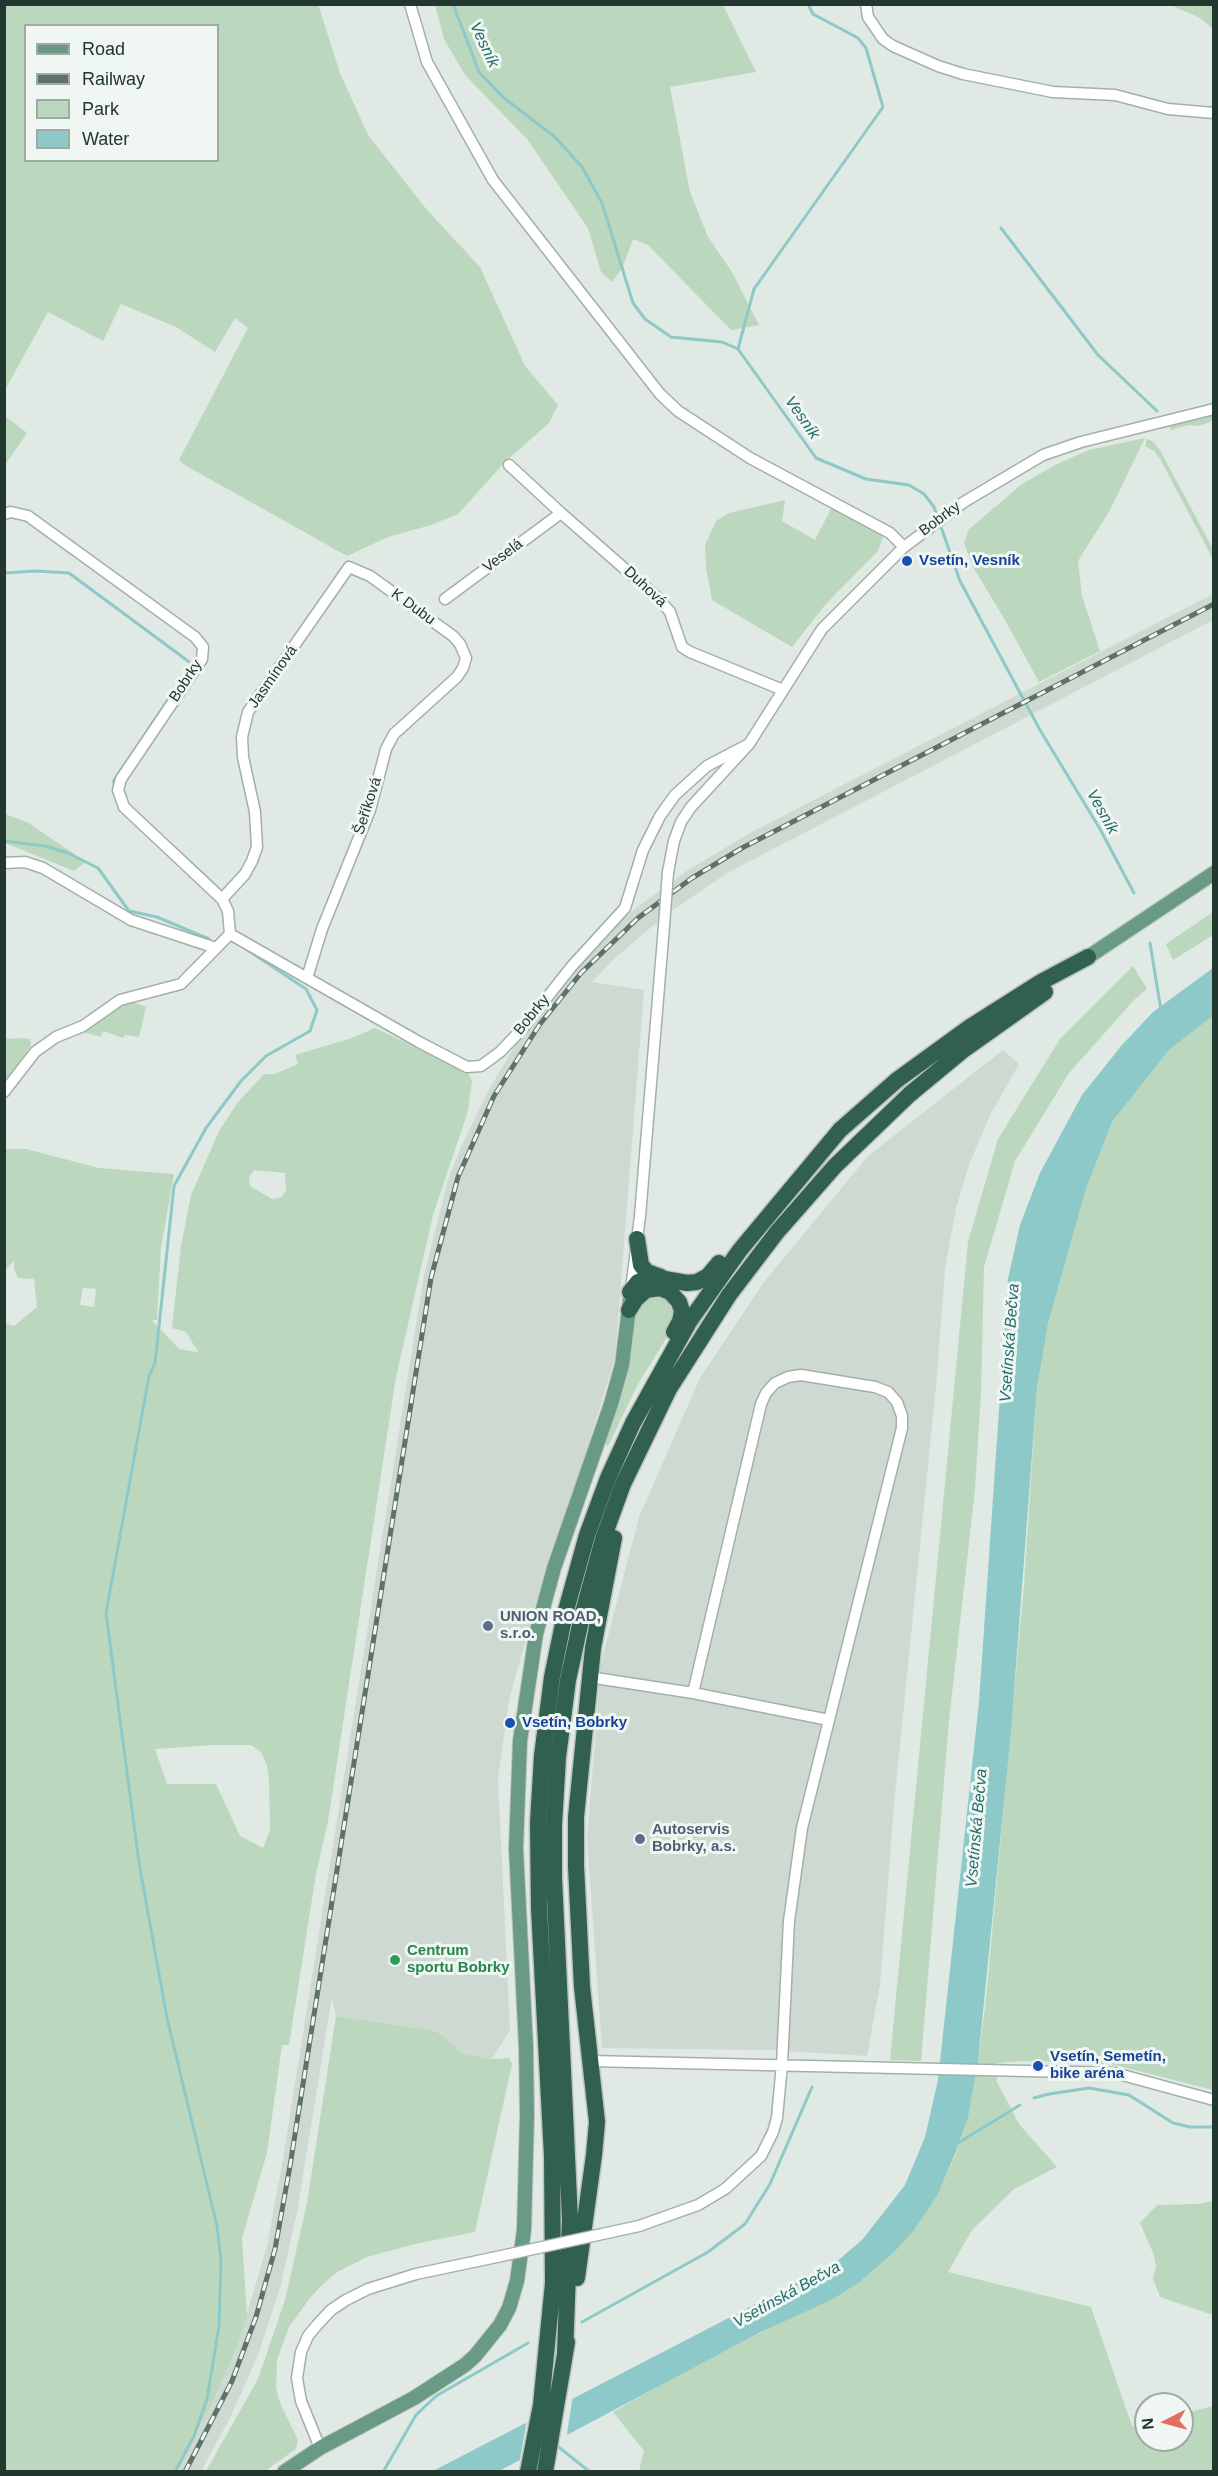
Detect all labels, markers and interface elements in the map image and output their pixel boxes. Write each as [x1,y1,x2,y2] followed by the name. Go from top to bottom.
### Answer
[465,19,503,71] water label: Vesník
[24,24,219,162] legend
[82,39,125,59] text: Road
[82,69,145,89] text: Railway
[82,99,119,119] text: Park
[82,129,129,149] text: Water
[780,393,824,443] water label: Vesník
[916,498,964,540] street label: Bobrky
[480,535,526,577] street label: Veselá
[919,552,1020,570] place label: Vsetín, Vesník
[900,554,914,568] marker: Vsetín, Vesník
[620,563,670,611] street label: Duhová
[387,585,439,629] street label: K Dubu
[245,642,301,712] street label: Jasmínová
[166,657,206,705] street label: Bobrky
[350,775,386,837] street label: Šeříková
[1082,786,1122,838] water label: Vesník
[510,991,554,1039] street label: Bobrky
[996,1283,1024,1403] water label: Vsetínská Bečva
[500,1608,601,1643] place label: UNION ROAD, s.r.o.
[481,1619,495,1633] marker: UNION ROAD, s.r.o.
[522,1714,627,1732] place label: Vsetín, Bobrky
[503,1716,517,1730] marker: Vsetín, Bobrky
[962,1768,992,1888] water label: Vsetínská Bečva
[652,1821,736,1856] place label: Autoservis Bobrky, a.s.
[633,1832,647,1846] marker: Autoservis Bobrky, a.s.
[407,1942,510,1977] place label: Centrum sportu Bobrky
[388,1953,402,1967] marker: Centrum sportu Bobrky
[1050,2048,1166,2083] place label: Vsetín, Semetín, bike aréna
[1031,2059,1045,2073] marker: Vsetín, Semetín, bike aréna
[730,2258,844,2332] water label: Vsetínská Bečva
[1134,2392,1194,2452] north arrow
[1139,2417,1157,2430] text: N

